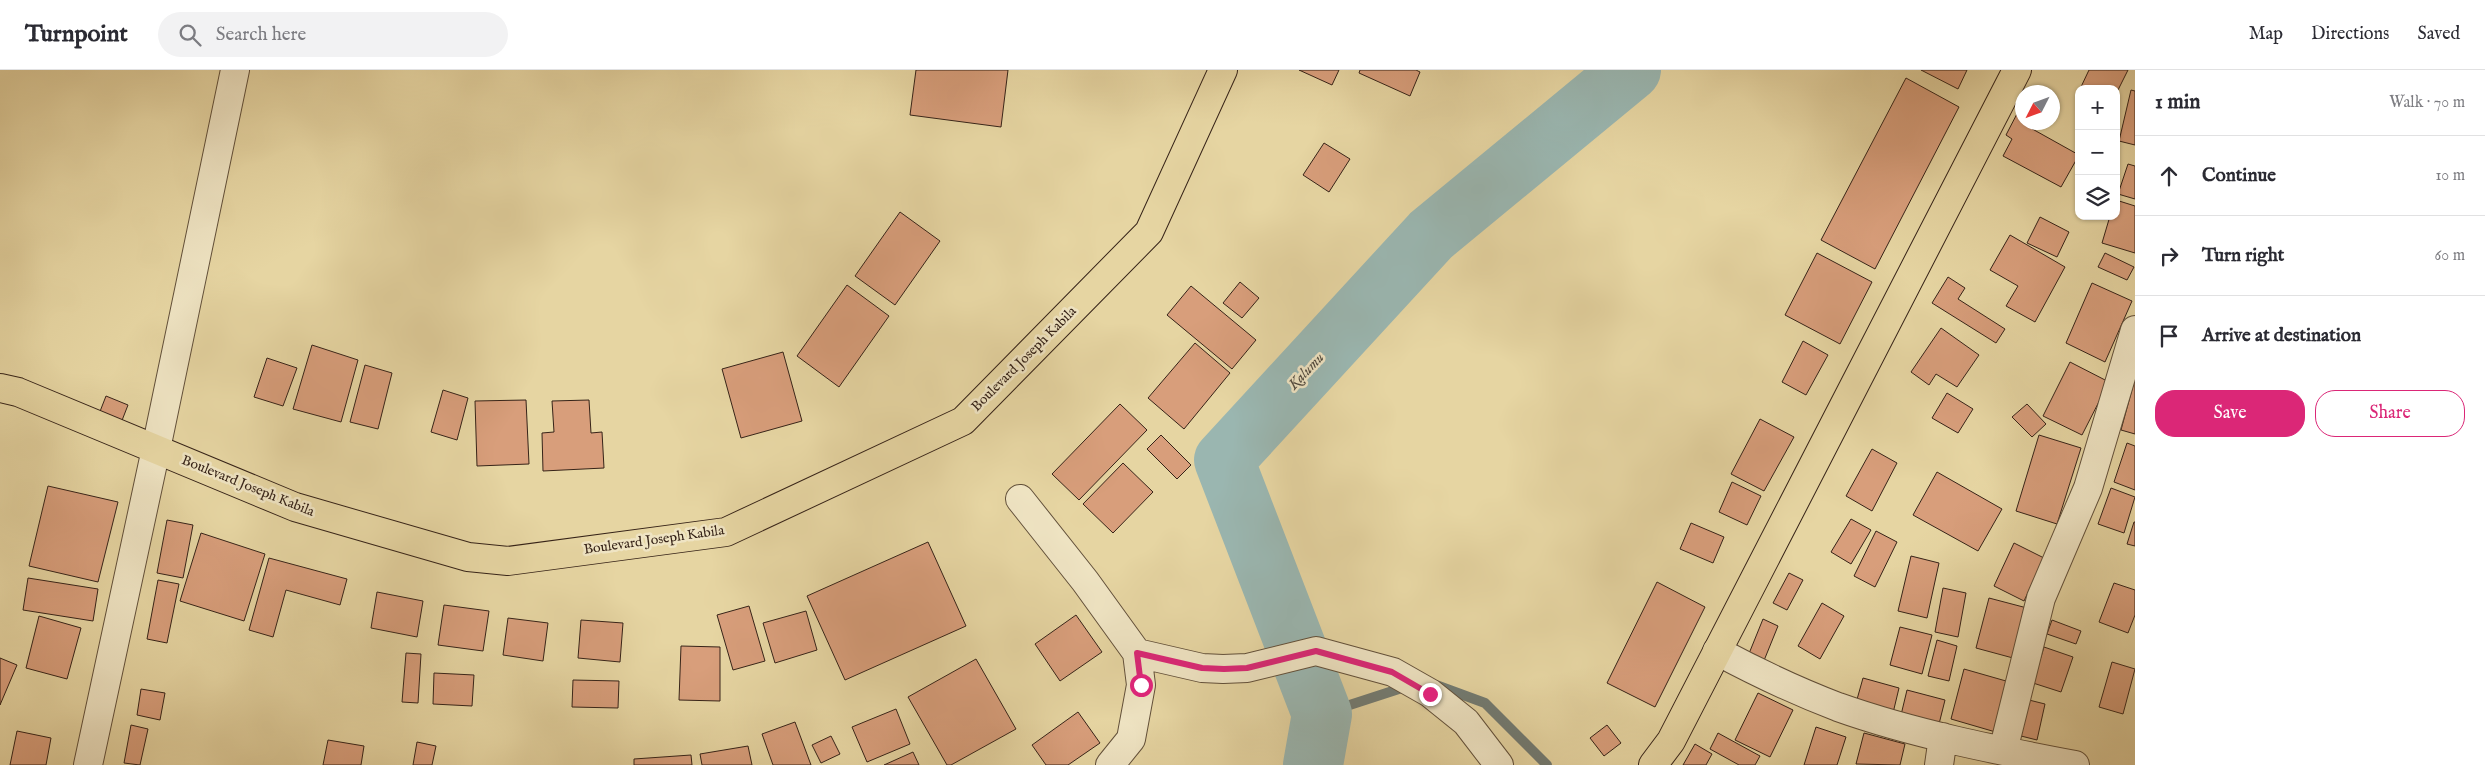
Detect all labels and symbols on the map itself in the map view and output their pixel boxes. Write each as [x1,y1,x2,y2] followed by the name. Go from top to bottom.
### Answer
[2015,85,2060,130] north arrow
[968,302,1081,415] street label: Boulevard Joseph Kabila
[1283,348,1328,394] water label: Kalumu
[179,451,318,521] street label: Boulevard Joseph Kabila
[583,521,726,559] street label: Boulevard Joseph Kabila
[1130,674,1153,697] route start
[1419,683,1442,706] route end

